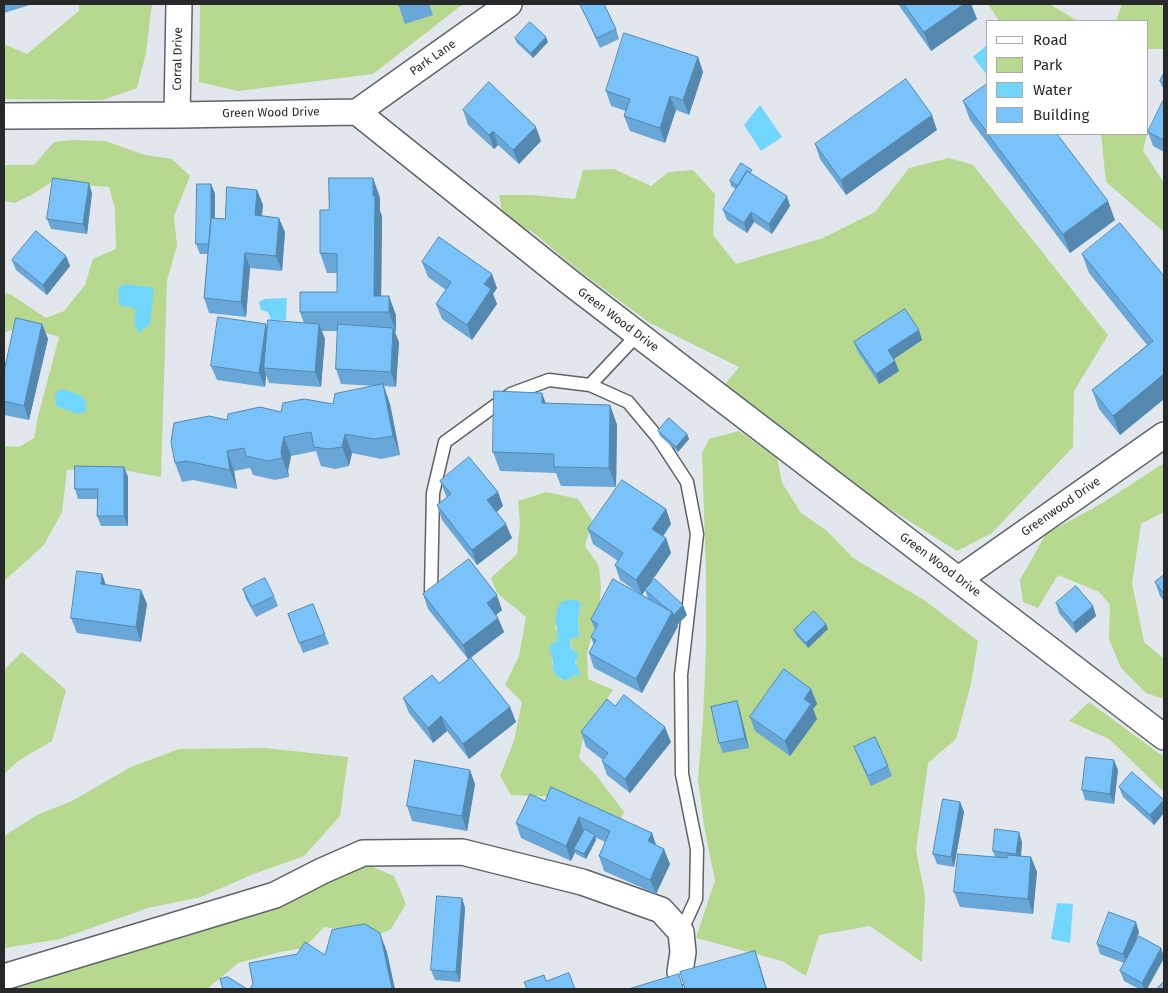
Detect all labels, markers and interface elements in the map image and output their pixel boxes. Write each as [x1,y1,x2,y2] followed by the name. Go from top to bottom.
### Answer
[986,20,1148,135] legend
[170,27,186,91] street label: Corral Drive
[1033,31,1068,49] text: Road
[407,37,459,79] street label: Park Lane
[1033,56,1063,74] text: Park
[1033,81,1072,99] text: Water
[222,105,320,121] street label: Green Wood Drive
[1033,106,1089,124] text: Building
[575,285,661,355] street label: Green Wood Drive
[1019,474,1103,540] street label: Greenwood Drive
[897,530,983,600] street label: Green Wood Drive

